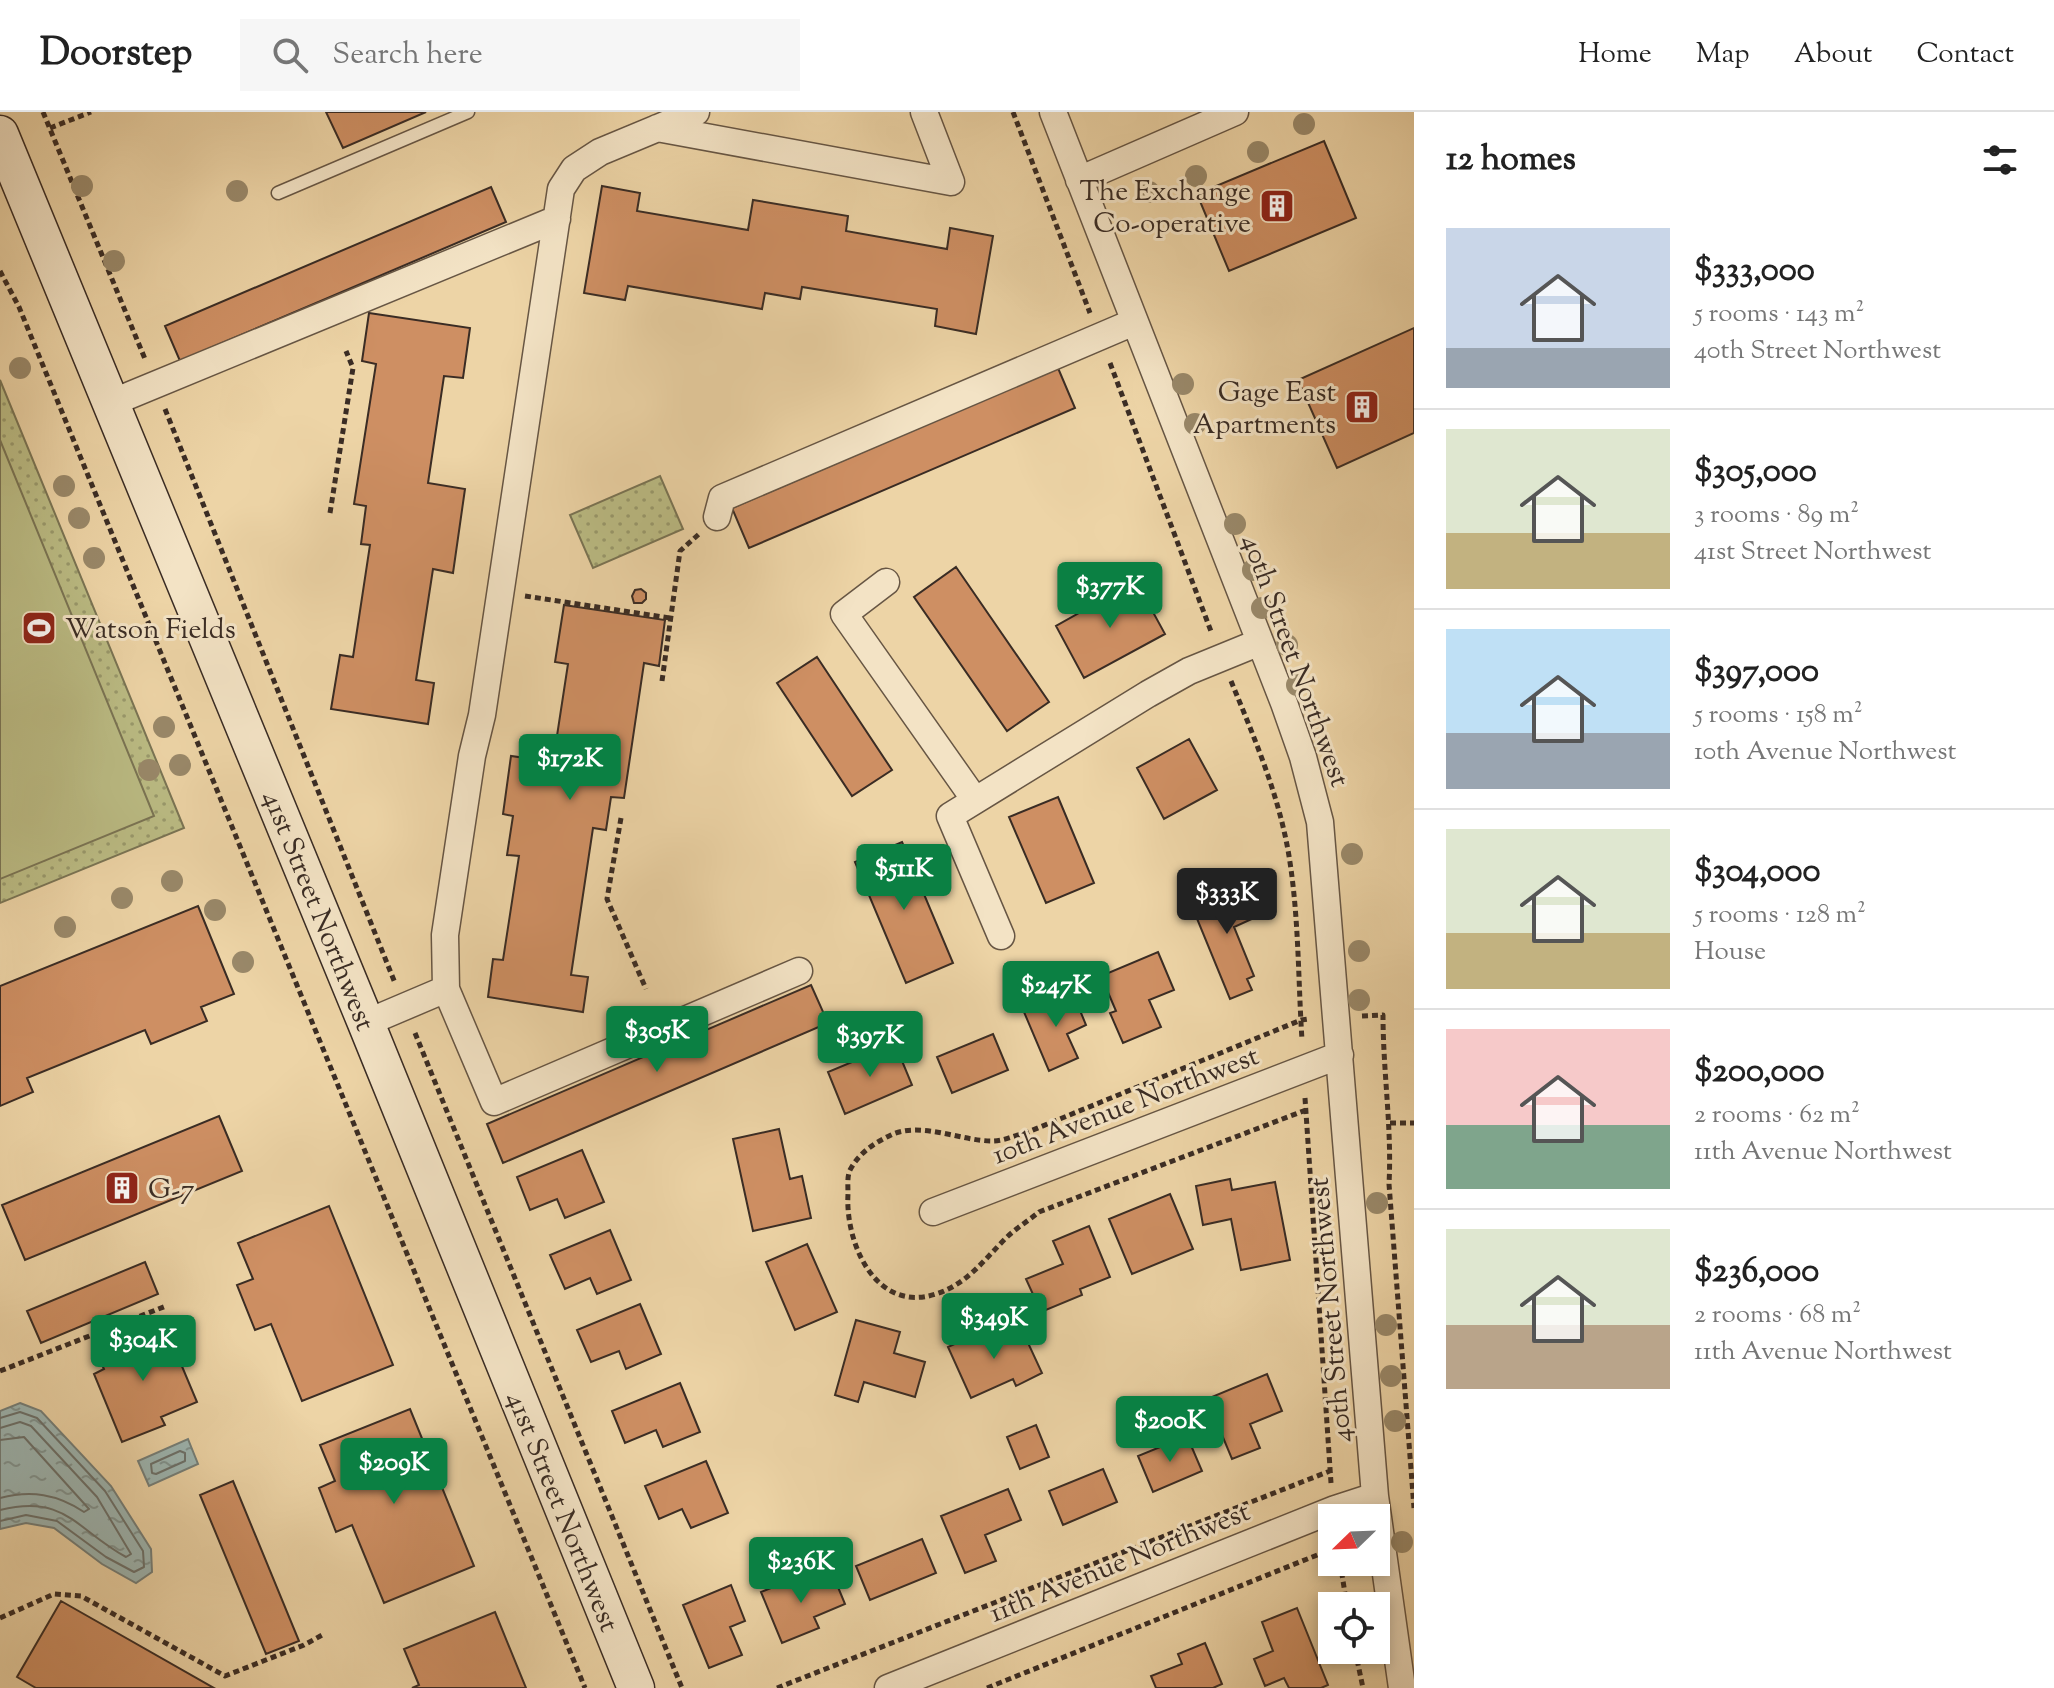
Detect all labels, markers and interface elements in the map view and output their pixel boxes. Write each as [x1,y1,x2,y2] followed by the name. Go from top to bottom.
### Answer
[240,19,800,91] search box
[40,28,192,82] text: Doorstep
[268,33,312,77] icon: search
[332,34,483,77] text: Search here
[1578,35,1652,75] text: Home
[1696,35,1750,75] text: Map
[1794,35,1872,75] text: About
[1916,35,2014,75] text: Contact
[1446,136,1576,185] text: 12 homes
[1978,138,2022,182] icon: filters
[1079,173,1251,245] place label: The Exchange Co-operative
[1258,187,1296,225] building icon: The Exchange Co-operative
[1694,247,1815,296] text: $333,000
[1510,260,1606,356] icon: home
[1694,296,1864,333] text: 5 rooms · 143 m²
[1694,333,1941,370] text: 40th Street Northwest
[1193,374,1336,446] place label: Gage East Apartments
[1343,388,1381,426] building icon: Gage East Apartments
[1694,448,1817,497] text: $305,000
[1510,461,1606,557] icon: home
[1694,497,1859,534] text: 3 rooms · 89 m²
[1230,529,1359,793] street label: 40th Street Northwest
[1694,534,1931,571] text: 41st Street Northwest
[1054,562,1166,630] pin: $377K
[1075,569,1145,606] text: $377K
[20,609,58,647] sports icon: Watson Fields
[65,611,236,651] place label: Watson Fields
[1694,648,1819,697] text: $397,000
[1510,661,1606,757] icon: home
[1694,697,1863,734] text: 5 rooms · 158 m²
[514,734,626,802] pin: $172K
[1694,734,1956,771] text: 10th Avenue Northwest
[537,741,603,778] text: $172K
[251,785,384,1038] street label: 41st Street Northwest
[848,844,960,912] pin: $511K
[1694,848,1820,897] text: $304,000
[874,851,934,888] text: $511K
[1510,861,1606,957] icon: home
[1171,868,1283,936] pin: $333K
[1195,875,1259,912] text: $333K
[1694,897,1866,934] text: 5 rooms · 128 m²
[1694,934,1766,971] text: House
[1000,961,1112,1029] pin: $247K
[1021,968,1091,1005] text: $247K
[601,1006,713,1074] pin: $305K
[814,1011,926,1079] pin: $397K
[624,1013,690,1050] text: $305K
[836,1018,904,1055] text: $397K
[987,1037,1266,1176] street label: 10th Avenue Northwest
[1694,1048,1825,1097] text: $200,000
[1510,1061,1606,1157] icon: home
[1694,1097,1860,1134] text: 2 rooms · 62 m²
[1694,1134,1952,1171] text: 11th Avenue Northwest
[103,1169,141,1207] building icon: G-7
[148,1171,194,1211] place label: G-7
[1300,1175,1364,1444] street label: 40th Street Northwest
[1694,1248,1819,1297] text: $236,000
[1510,1261,1606,1357] icon: home
[938,1293,1050,1361] pin: $349K
[1694,1297,1861,1334] text: 2 rooms · 68 m²
[960,1300,1028,1337] text: $349K
[87,1315,199,1383] pin: $304K
[109,1322,177,1359] text: $304K
[1694,1334,1952,1371] text: 11th Avenue Northwest
[495,1386,628,1639] street label: 41st Street Northwest
[1114,1396,1226,1464] pin: $200K
[1134,1403,1206,1440] text: $200K
[338,1438,450,1506] pin: $209K
[358,1445,430,1482] text: $209K
[984,1493,1257,1634] street label: 11th Avenue Northwest
[1318,1504,1390,1576] north arrow
[1318,1504,1390,1664] map controls
[745,1537,857,1605] pin: $236K
[767,1544,835,1581] text: $236K
[1318,1592,1390,1664] button: locate

